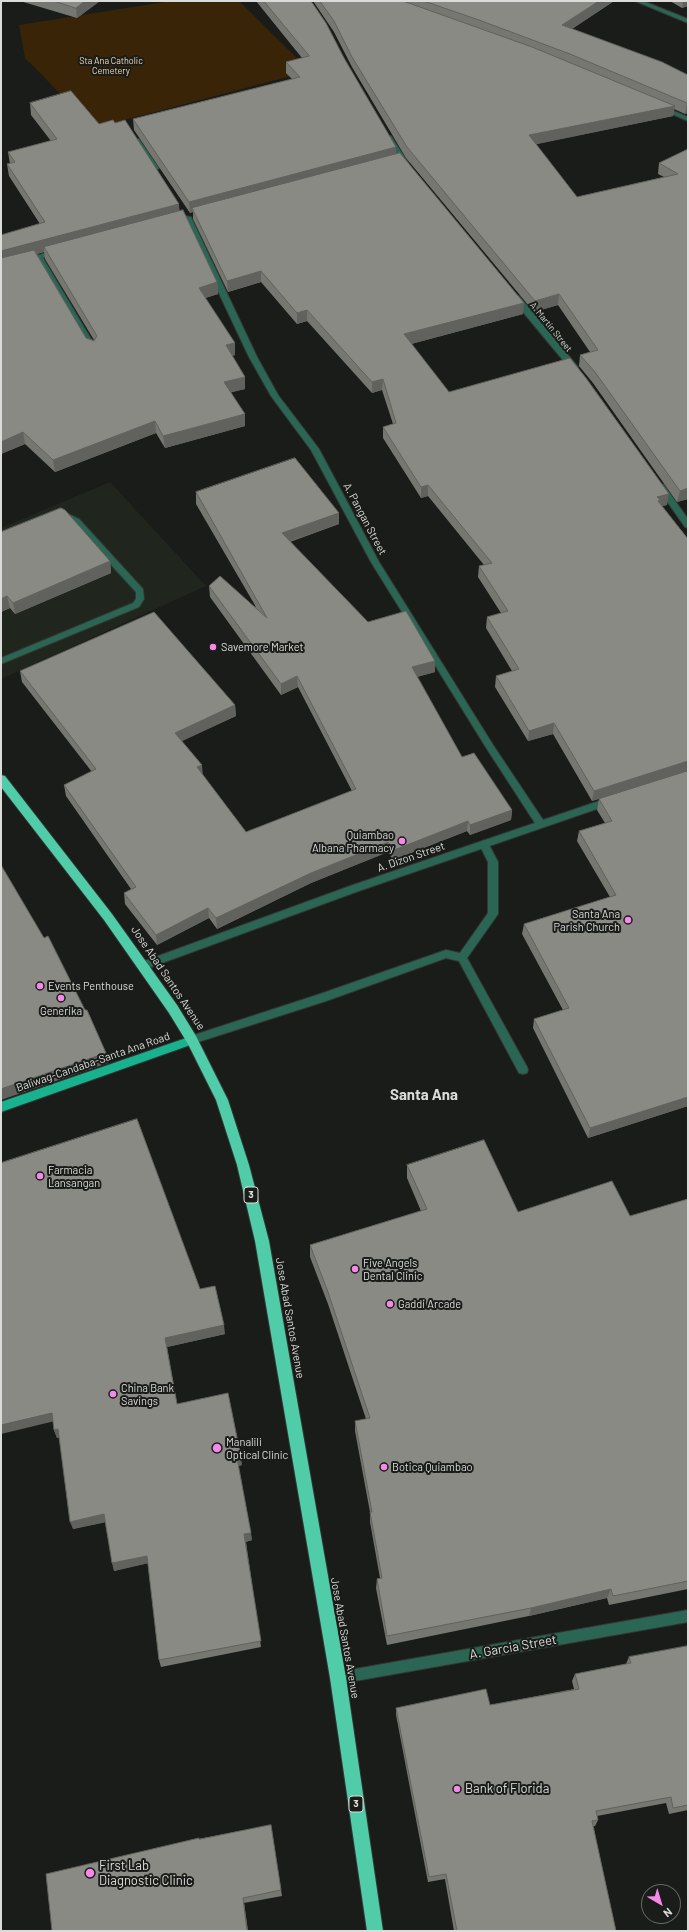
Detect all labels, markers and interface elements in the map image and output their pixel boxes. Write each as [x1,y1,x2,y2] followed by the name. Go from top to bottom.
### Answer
[79,56,143,77] park label: Sta Ana Catholic Cemetery
[528,300,574,354] street label: A. Martin Street
[340,481,390,557] street label: A. Pangan Street
[221,640,303,654] place label: Savemore Market
[208,642,218,652] marker: Savemore Market
[312,828,394,854] place label: Quiambao Albana Pharmacy
[397,836,407,846] marker: Quiambao Albana Pharmacy
[375,839,447,875] street label: A. Dizon Street
[554,907,620,933] place label: Santa Ana Parish Church
[623,915,633,925] marker: Santa Ana Parish Church
[128,924,208,1032] street label: Jose Abad Santos Avenue
[48,979,134,993] place label: Events Penthouse
[35,981,45,991] marker: Events Penthouse
[56,993,66,1003] marker: Generika
[40,1004,82,1018] place label: Generika
[14,1029,172,1095] street label: Baliwag-Candaba-Santa Ana Road
[390,1086,458,1104] district label: Santa Ana
[48,1163,100,1189] place label: Farmacia Lansangan
[35,1171,45,1181] marker: Farmacia Lansangan
[244,1187,258,1203] road number: 3
[363,1256,422,1282] place label: Five Angels Dental Clinic
[273,1257,307,1379] street label: Jose Abad Santos Avenue
[350,1264,360,1274] marker: Five Angels Dental Clinic
[398,1297,461,1311] place label: Gaddi Arcade
[385,1299,395,1309] marker: Gaddi Arcade
[121,1381,174,1407] place label: China Bank Savings
[108,1389,118,1399] marker: China Bank Savings
[226,1435,288,1461] place label: Manalili Optical Clinic
[211,1442,223,1454] marker: Manalili Optical Clinic
[392,1460,473,1474] place label: Botica Quiambao
[379,1462,389,1472] marker: Botica Quiambao
[328,1577,362,1699] street label: Jose Abad Santos Avenue
[468,1632,558,1662] street label: A. Garcia Street
[465,1781,549,1797] place label: Bank of Florida
[452,1784,462,1794] marker: Bank of Florida
[349,1796,363,1812] road number: 3
[99,1858,193,1889] place label: First Lab Diagnostic Clinic
[84,1867,96,1879] marker: First Lab Diagnostic Clinic
[641,1884,681,1924] north arrow
[661,1906,675,1920] text: N

